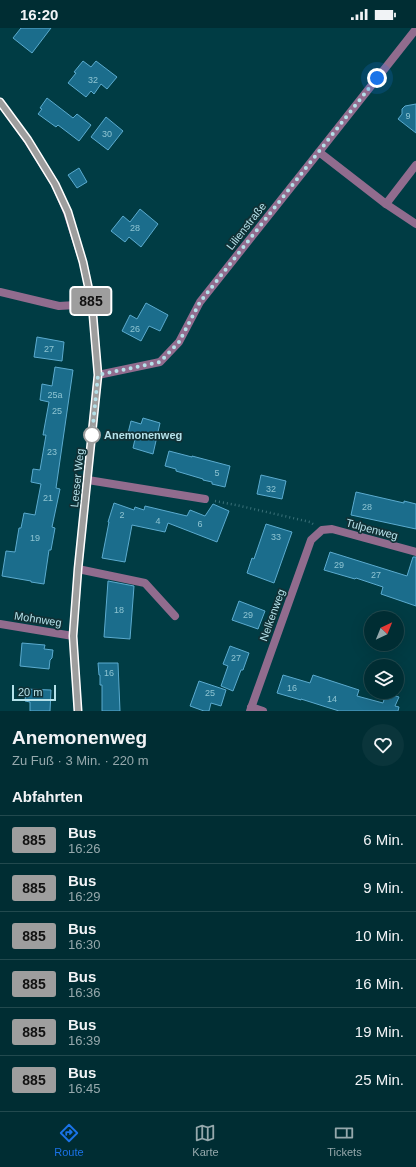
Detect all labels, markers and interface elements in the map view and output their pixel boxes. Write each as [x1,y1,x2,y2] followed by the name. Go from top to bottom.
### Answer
[20,6,58,23] text: 16:20
[367,68,387,88] your location
[88,75,98,85] house number: 32
[405,111,411,121] house number: 9
[102,129,112,139] house number: 30
[224,200,268,252] street label: Lilienstraße
[130,223,140,233] house number: 28
[68,288,114,314] line badge: 885
[79,293,103,309] text: 885
[130,324,140,334] house number: 26
[44,344,54,354] house number: 27
[47,390,63,400] house number: 25a
[52,406,62,416] house number: 25
[83,426,101,444] marker: Anemonenweg
[104,429,182,441] place label: Anemonenweg
[47,447,57,457] house number: 23
[68,448,86,508] street label: Leeser Weg
[214,468,220,478] house number: 5
[266,484,276,494] house number: 32
[43,493,53,503] house number: 21
[362,502,372,512] house number: 28
[119,510,125,520] house number: 2
[155,516,161,526] house number: 4
[345,516,399,542] street label: Tulpenweg
[197,519,203,529] house number: 6
[271,532,281,542] house number: 33
[30,533,40,543] house number: 19
[334,560,344,570] house number: 29
[371,570,381,580] house number: 27
[257,587,287,643] street label: Nelkenweg
[114,605,124,615] house number: 18
[14,609,62,629] street label: Mohnweg
[243,610,253,620] house number: 29
[364,611,404,651] north arrow
[364,611,404,699] map controls
[231,653,241,663] house number: 27
[364,659,404,699] button: layers
[104,668,114,678] house number: 16
[12,683,56,702] scale bar
[287,683,297,693] house number: 16
[18,686,42,698] text: 20 m
[205,688,215,698] house number: 25
[327,694,337,704] house number: 14
[362,724,404,766] button: heart
[12,727,147,748] text: Anemonenweg
[12,753,149,768] text: Zu Fuß · 3 Min. · 220 m
[12,788,83,805] text: Abfahrten
[68,824,96,841] text: Bus
[363,831,404,848] text: 6 Min.
[22,832,46,848] text: 885
[68,841,101,856] text: 16:26
[68,872,96,889] text: Bus
[363,879,404,896] text: 9 Min.
[22,880,46,896] text: 885
[68,889,101,904] text: 16:29
[68,920,96,937] text: Bus
[355,927,404,944] text: 10 Min.
[22,928,46,944] text: 885
[68,937,101,952] text: 16:30
[68,968,96,985] text: Bus
[355,975,404,992] text: 16 Min.
[22,976,46,992] text: 885
[68,985,101,1000] text: 16:36
[68,1016,96,1033] text: Bus
[355,1023,404,1040] text: 19 Min.
[22,1024,46,1040] text: 885
[68,1033,101,1048] text: 16:39
[68,1064,96,1081] text: Bus
[355,1071,404,1088] text: 25 Min.
[22,1072,46,1088] text: 885
[68,1081,101,1096] text: 16:45
[54,1122,84,1158] tab: Route
[192,1122,219,1158] tab: Karte
[327,1122,362,1158] tab: Tickets

